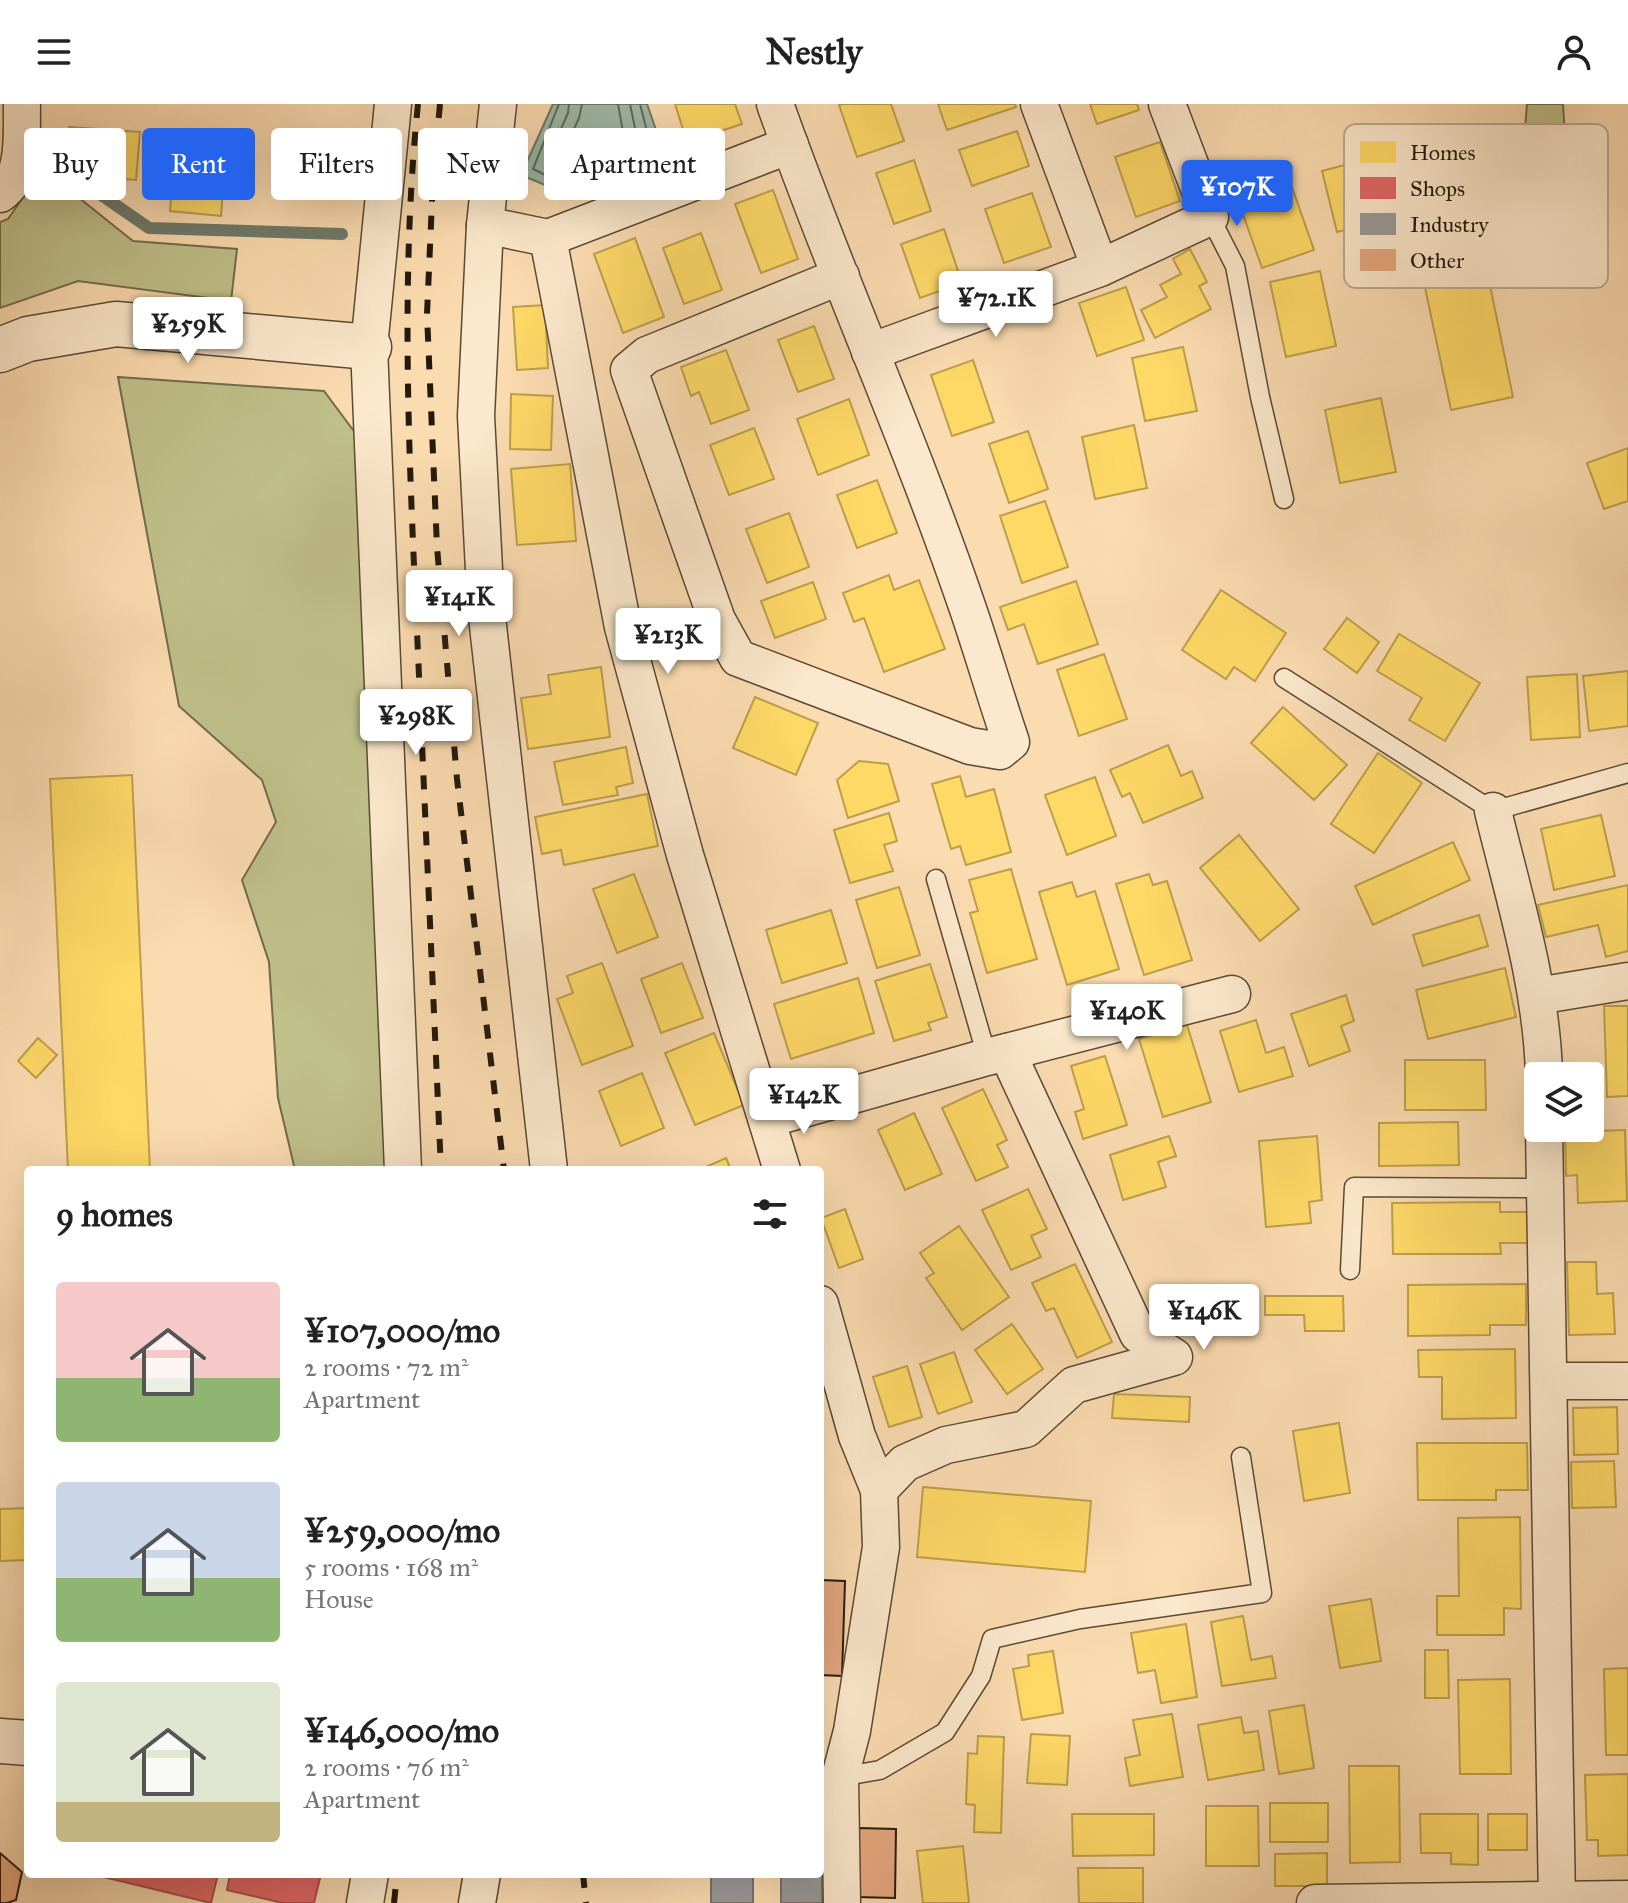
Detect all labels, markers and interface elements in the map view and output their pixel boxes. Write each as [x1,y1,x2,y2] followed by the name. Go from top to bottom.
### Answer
[32,30,76,74] icon: menu
[766,30,862,74] text: Nestly
[1552,30,1596,74] icon: person
[1344,124,1608,288] legend
[24,128,126,200] chip: Buy
[142,128,255,200] chip: Rent
[271,128,402,200] chip: Filters
[418,128,528,200] chip: New
[544,128,725,200] chip: Apartment
[1410,139,1476,166] text: Homes
[1181,160,1293,228] pin: ¥107K
[1200,170,1274,202] text: ¥107K
[1410,175,1465,202] text: Shops
[1410,211,1489,238] text: Industry
[1410,247,1465,274] text: Other
[931,271,1061,339] pin: ¥72.1K
[957,281,1035,313] text: ¥72.1K
[132,297,244,365] pin: ¥259K
[151,307,225,339] text: ¥259K
[403,570,515,638] pin: ¥141K
[424,580,494,612] text: ¥141K
[612,608,724,676] pin: ¥213K
[633,618,703,650] text: ¥213K
[360,689,472,757] pin: ¥298K
[378,699,454,731] text: ¥298K
[1071,984,1183,1052] pin: ¥140K
[1089,994,1165,1026] text: ¥140K
[1524,1062,1604,1142] map controls
[1524,1062,1604,1142] button: layers
[748,1068,860,1136] pin: ¥142K
[767,1078,841,1110] text: ¥142K
[748,1192,792,1236] icon: filters
[56,1194,173,1235] text: 9 homes
[1148,1284,1260,1352] pin: ¥146K
[1167,1294,1241,1326] text: ¥146K
[304,1310,500,1351] text: ¥107,000/mo
[120,1314,216,1410] icon: home
[304,1351,468,1383] text: 2 rooms · 72 m²
[304,1383,420,1415] text: Apartment
[304,1510,500,1551] text: ¥259,000/mo
[120,1514,216,1610] icon: home
[304,1551,478,1583] text: 5 rooms · 168 m²
[304,1583,374,1615] text: House
[304,1710,499,1751] text: ¥146,000/mo
[120,1714,216,1810] icon: home
[304,1751,469,1783] text: 2 rooms · 76 m²
[304,1783,420,1815] text: Apartment

